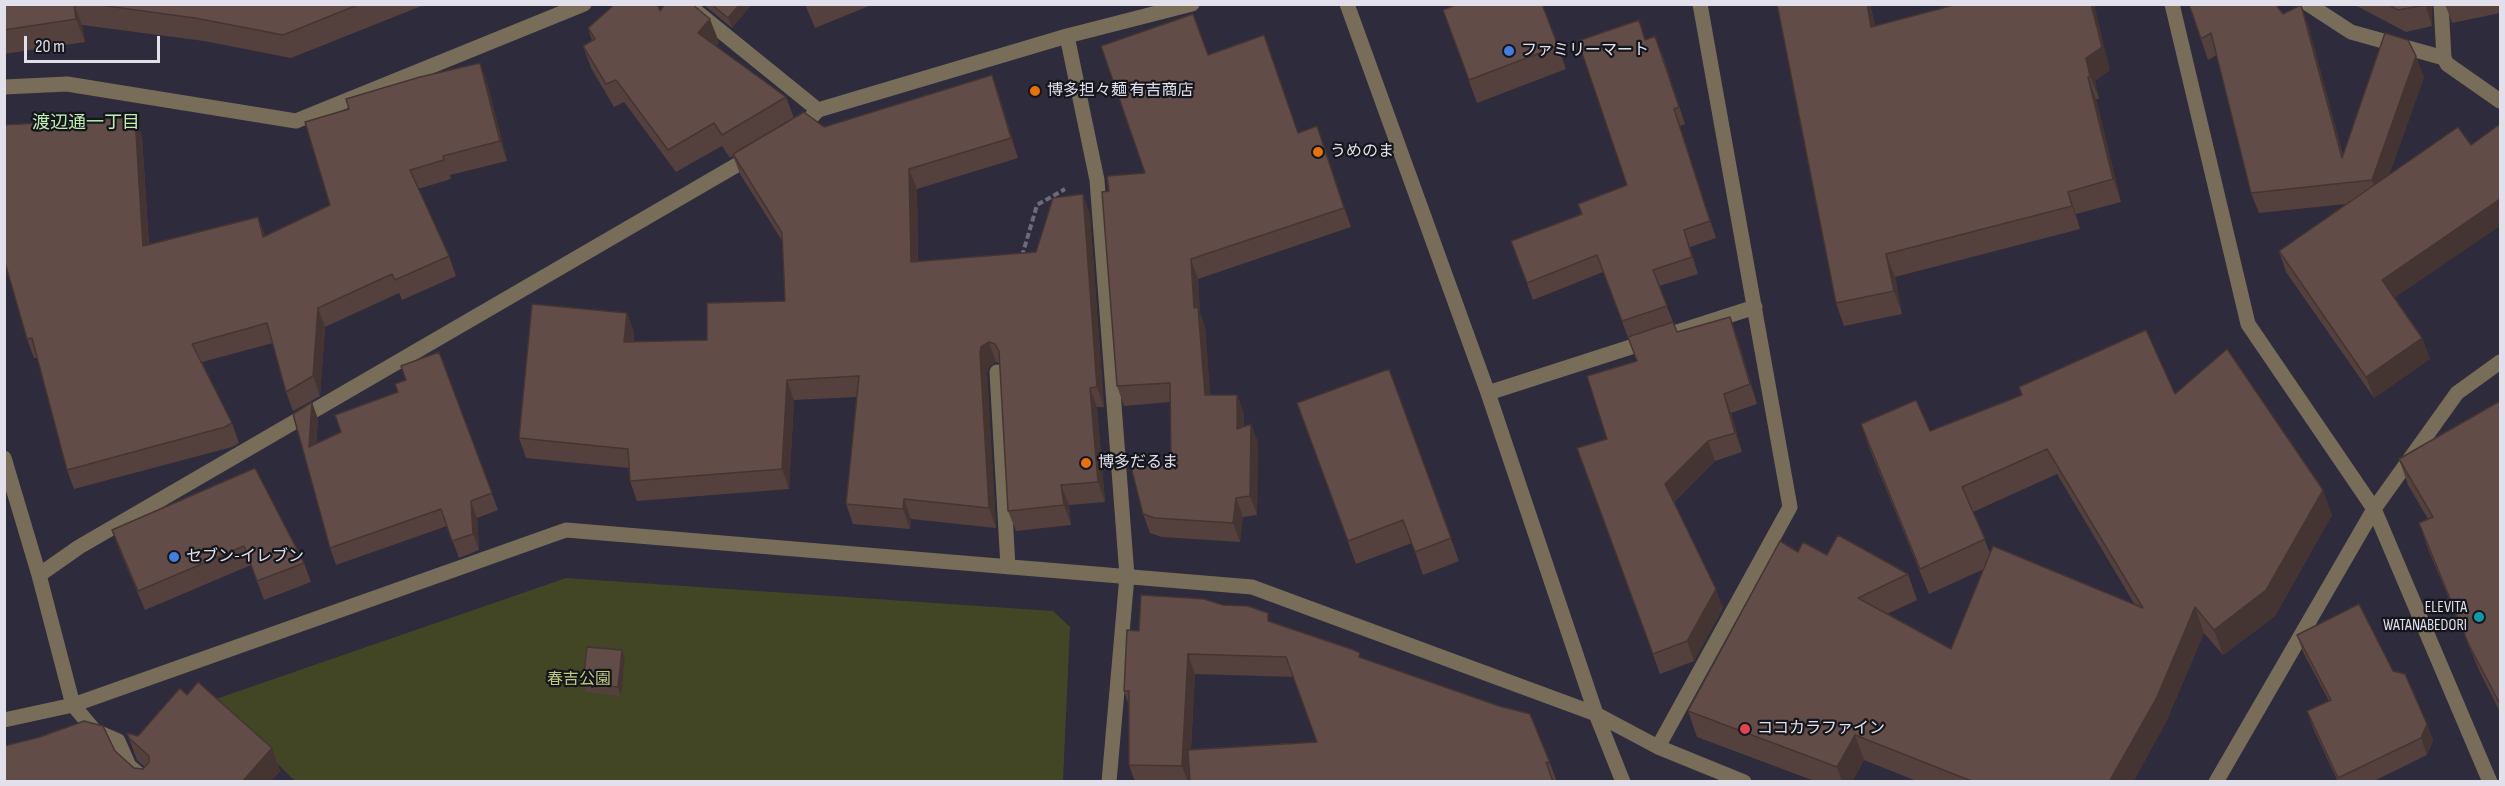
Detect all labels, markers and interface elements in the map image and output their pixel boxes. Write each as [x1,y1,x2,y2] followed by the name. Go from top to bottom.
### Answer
[27,24,164,62] scale bar
[35,36,65,57] text: 20 m
[1521,41,1649,61] place label: ファミリーマート
[1502,44,1516,58] marker: ファミリーマート
[1047,81,1194,101] place label: 博多担々麺 有吉商店
[1028,84,1042,98] marker: 博多担々麺 有吉商店
[32,112,140,134] district label: 渡辺通一丁目
[1330,142,1394,162] place label: うめのま
[1311,145,1325,159] marker: うめのま
[1098,453,1178,473] place label: 博多だるま
[1079,456,1093,470] marker: 博多だるま
[186,547,304,567] place label: セブン-イレブン
[167,550,181,564] marker: セブン-イレブン
[2383,598,2467,636] place label: ELEVITA WATANABEDORI
[2472,610,2486,624] marker: ELEVITA WATANABEDORI
[547,670,611,690] park label: 春吉公園
[1757,719,1885,739] place label: ココカラファイン
[1738,722,1752,736] marker: ココカラファイン

